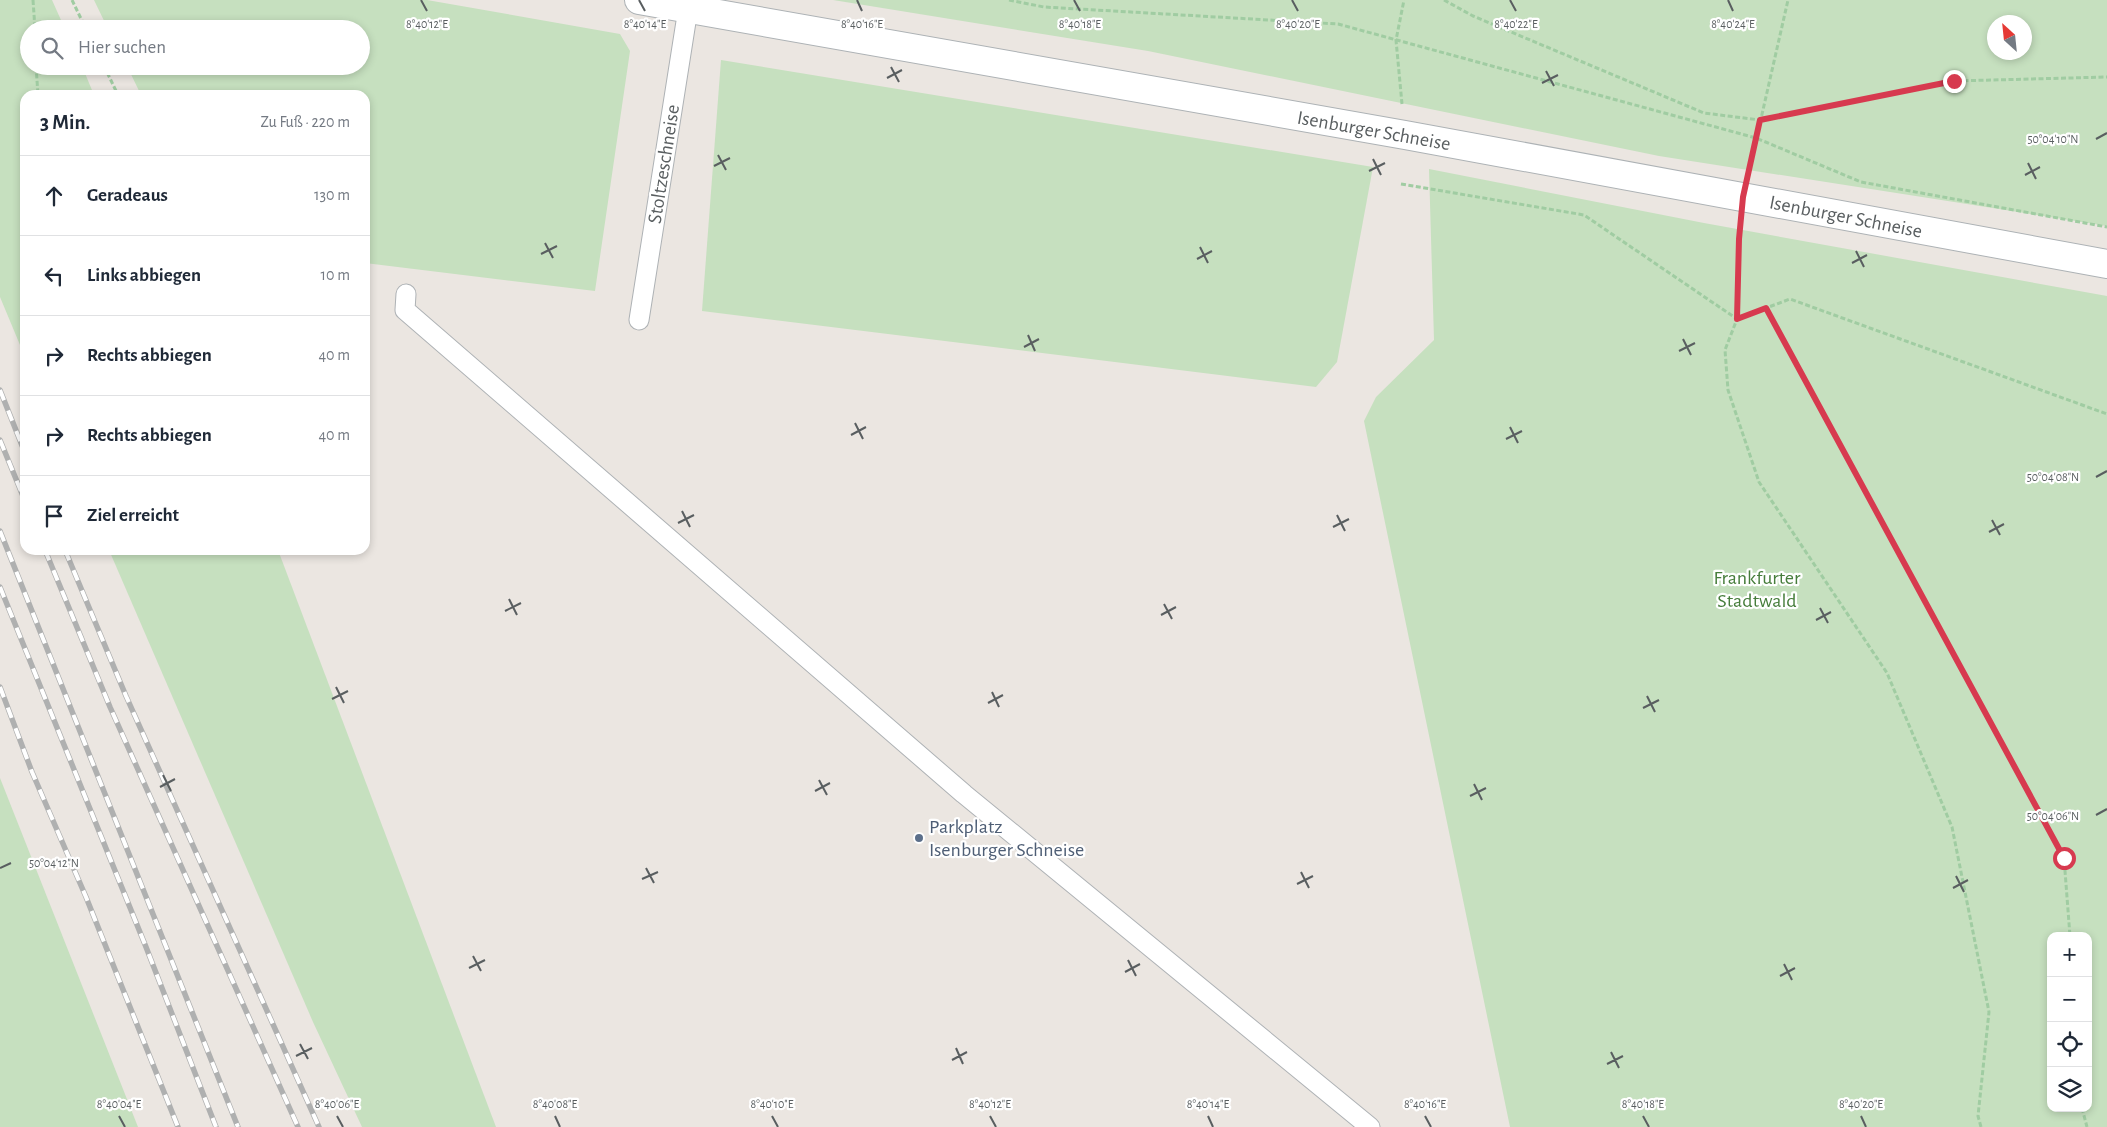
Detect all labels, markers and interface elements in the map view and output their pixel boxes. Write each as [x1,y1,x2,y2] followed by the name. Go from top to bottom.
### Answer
[1987,15,2032,60] north arrow
[406,18,448,30] text: 8°40'12"E
[624,18,666,30] text: 8°40'14"E
[841,18,883,30] text: 8°40'16"E
[1059,18,1101,30] text: 8°40'18"E
[1276,18,1320,30] text: 8°40'20"E
[1494,18,1538,30] text: 8°40'22"E
[1711,18,1755,30] text: 8°40'24"E
[20,20,370,75] search box
[38,34,66,62] icon: search
[78,38,166,57] text: Hier suchen
[1943,70,1966,93] route end
[645,103,683,225] street label: Stoltzeschneise
[1296,108,1452,154] street label: Isenburger Schneise
[40,112,90,133] text: 3 Min.
[260,114,350,130] text: Zu Fuß · 220 m
[2028,133,2079,145] text: 50°04'10"N
[40,182,68,210] icon: ahead
[87,186,168,205] text: Geradeaus
[314,187,350,203] text: 130 m
[1768,192,1924,242] street label: Isenburger Schneise
[40,262,68,290] icon: left
[87,266,201,285] text: Links abbiegen
[321,267,350,283] text: 10 m
[40,342,68,370] icon: right
[87,346,212,365] text: Rechts abbiegen
[318,347,350,363] text: 40 m
[40,422,68,450] icon: right
[87,426,212,445] text: Rechts abbiegen
[318,427,350,443] text: 40 m
[2027,471,2079,483] text: 50°04'08"N
[40,502,68,530] icon: arrive
[87,506,179,525] text: Ziel erreicht
[1714,568,1801,611] park label: Frankfurter Stadtwald
[2027,810,2079,822] text: 50°04'06"N
[929,817,1084,860] place label: Parkplatz Isenburger Schneise
[913,832,925,844] marker: Parkplatz Isenburger Schneise
[2053,847,2076,870] route start
[29,857,79,869] text: 50°04'12"N
[2047,932,2092,1112] map controls
[2047,932,2092,977] button: +
[2047,977,2092,1022] button: −
[2047,1022,2092,1067] button: locate
[2047,1067,2092,1112] button: layers
[97,1098,141,1110] text: 8°40'04"E
[315,1098,359,1110] text: 8°40'06"E
[533,1098,577,1110] text: 8°40'08"E
[751,1098,794,1110] text: 8°40'10"E
[969,1098,1011,1110] text: 8°40'12"E
[1187,1098,1229,1110] text: 8°40'14"E
[1404,1098,1446,1110] text: 8°40'16"E
[1622,1098,1664,1110] text: 8°40'18"E
[1839,1098,1883,1110] text: 8°40'20"E

